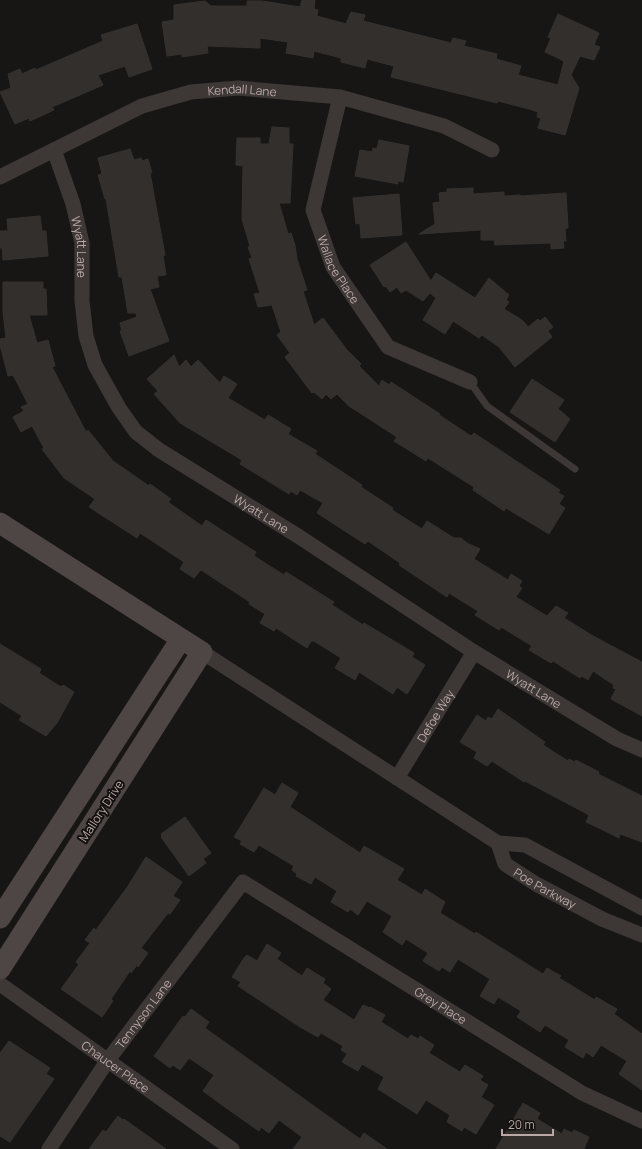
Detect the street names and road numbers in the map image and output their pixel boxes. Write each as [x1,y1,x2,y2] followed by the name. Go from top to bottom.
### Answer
[207,79,277,100] street label: Kendall Lane
[68,214,91,278] street label: Wyatt Lane
[314,233,364,307] street label: Wallace Place
[230,490,292,537] street label: Wyatt Lane
[503,665,565,712] street label: Wyatt Lane
[412,686,458,745] street label: Defoe Way
[75,777,127,845] street label: Mallory Drive
[511,864,580,913] street label: Poe Parkway
[111,975,175,1052] street label: Tennyson Lane
[411,982,470,1028] street label: Grey Place
[78,1036,153,1096] street label: Chaucer Place

